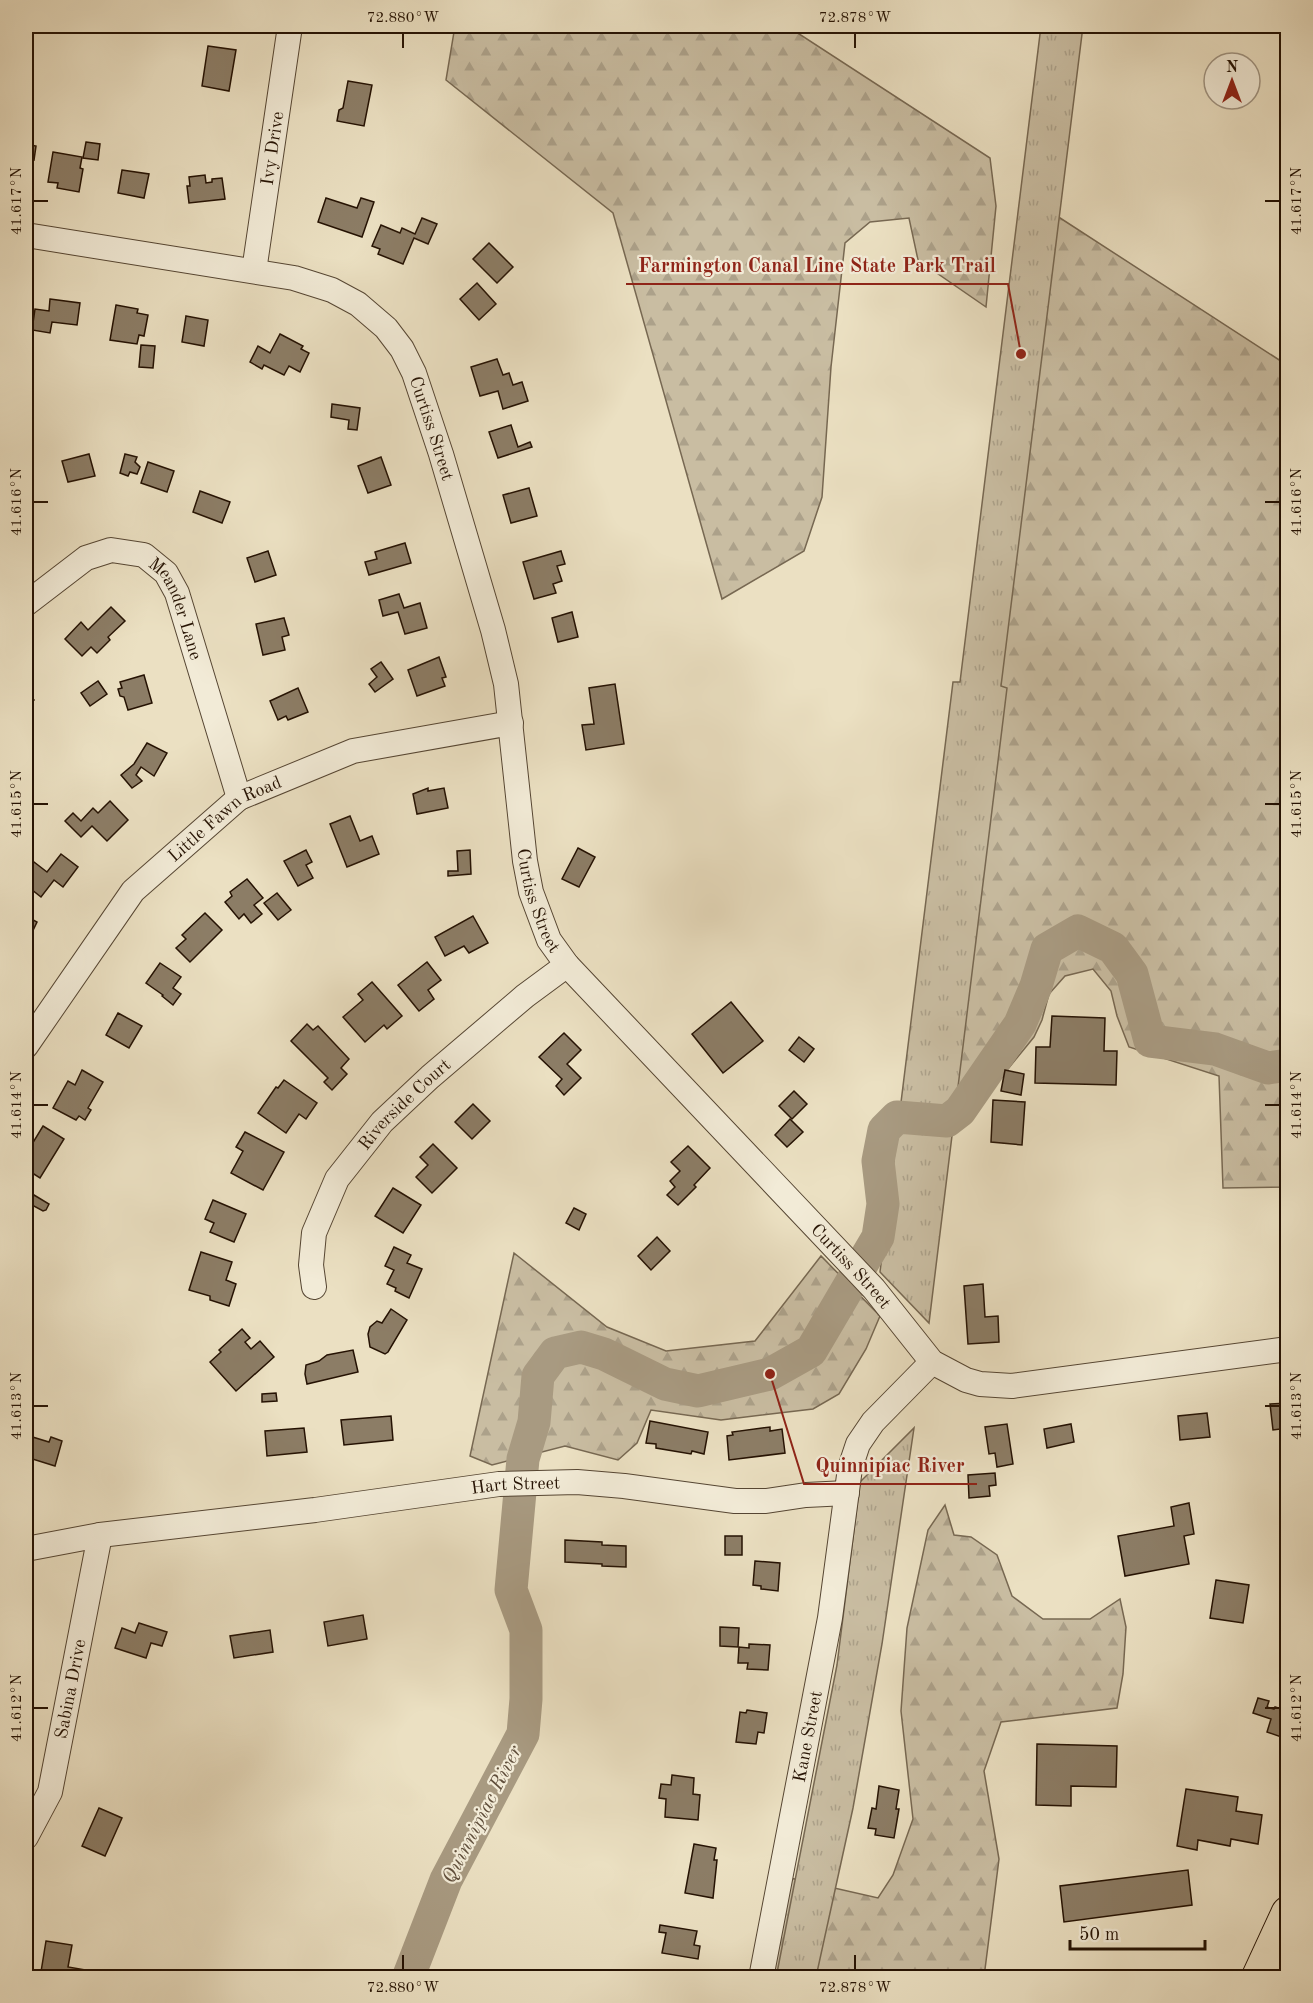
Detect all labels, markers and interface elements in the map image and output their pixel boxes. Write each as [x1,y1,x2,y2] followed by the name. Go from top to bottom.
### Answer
[367,11,439,26] text: 72.880°W
[819,11,891,26] text: 72.878°W
[1202,51,1262,111] north arrow
[1226,60,1239,76] text: N
[259,110,287,187] street label: Ivy Drive
[10,167,25,235] text: 41.617°N
[1290,167,1305,235] text: 41.617°N
[626,246,1008,284] callout: Farmington Canal Line State Park Trail
[638,257,996,277] text: Farmington Canal Line State Park Trail
[406,374,456,483] street label: Curtiss Street
[10,468,25,536] text: 41.616°N
[1290,468,1305,536] text: 41.616°N
[145,555,205,662] street label: Meander Lane
[10,770,25,838] text: 41.615°N
[1290,770,1305,838] text: 41.615°N
[165,774,284,866] street label: Little Fawn Road
[514,847,563,956] street label: Curtiss Street
[356,1056,454,1154] street label: Riverside Court
[10,1071,25,1139] text: 41.614°N
[1290,1071,1305,1139] text: 41.614°N
[807,1221,894,1312] street label: Curtiss Street
[10,1372,25,1440] text: 41.613°N
[1290,1372,1305,1440] text: 41.613°N
[804,1446,977,1484] callout: Quinnipiac River
[815,1457,965,1477] text: Quinnipiac River
[470,1474,560,1498] street label: Hart Street
[53,1638,90,1740] street label: Sabina Drive
[10,1674,25,1742] text: 41.612°N
[1290,1674,1305,1742] text: 41.612°N
[791,1689,826,1784] street label: Kane Street
[439,1743,526,1887] water label: Quinnipiac River
[1070,1913,1205,1951] scale bar
[1079,1926,1119,1944] text: 50 m
[367,1981,439,1996] text: 72.880°W
[819,1981,891,1996] text: 72.878°W

